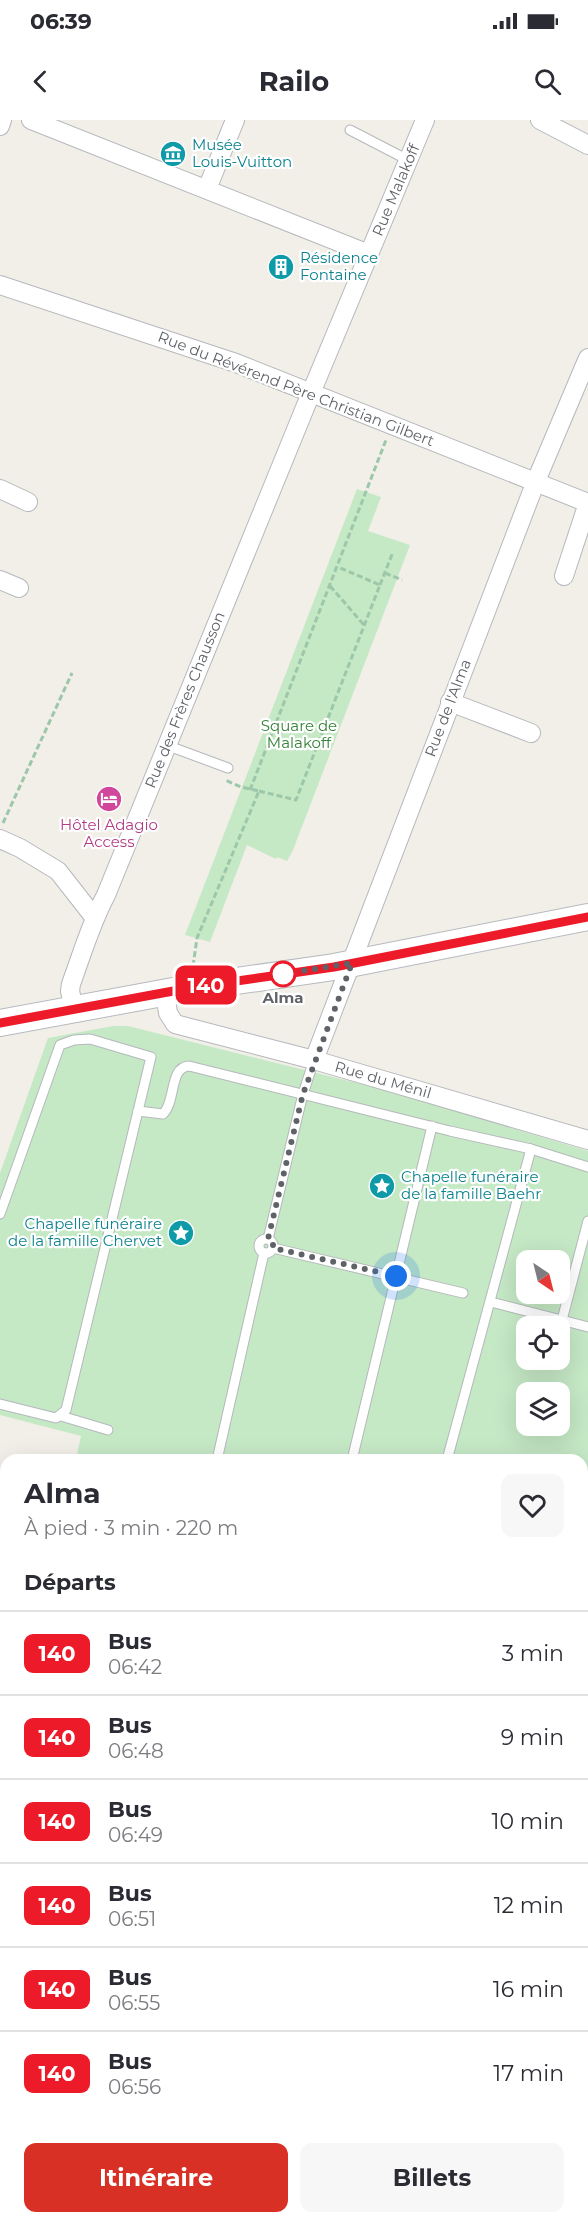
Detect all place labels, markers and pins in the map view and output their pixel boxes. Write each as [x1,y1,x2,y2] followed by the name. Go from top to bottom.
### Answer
[192,135,292,171] place label: Musée Louis-Vuitton
[158,139,188,169] museum icon: Musée Louis-Vuitton
[300,248,378,284] place label: Résidence Fontaine
[266,252,296,282] building icon: Résidence Fontaine
[94,784,124,814] hotel icon: Hôtel Adagio Access
[60,815,158,851] place label: Hôtel Adagio Access
[270,961,296,987] marker: Alma
[262,988,304,1007] place label: Alma
[401,1167,541,1203] place label: Chapelle funéraire de la famille Baehr
[367,1171,397,1201] place icon: Chapelle funéraire de la famille Baehr
[8,1214,162,1250] place label: Chapelle funéraire de la famille Chervet
[166,1218,196,1248] place icon: Chapelle funéraire de la famille Chervet

